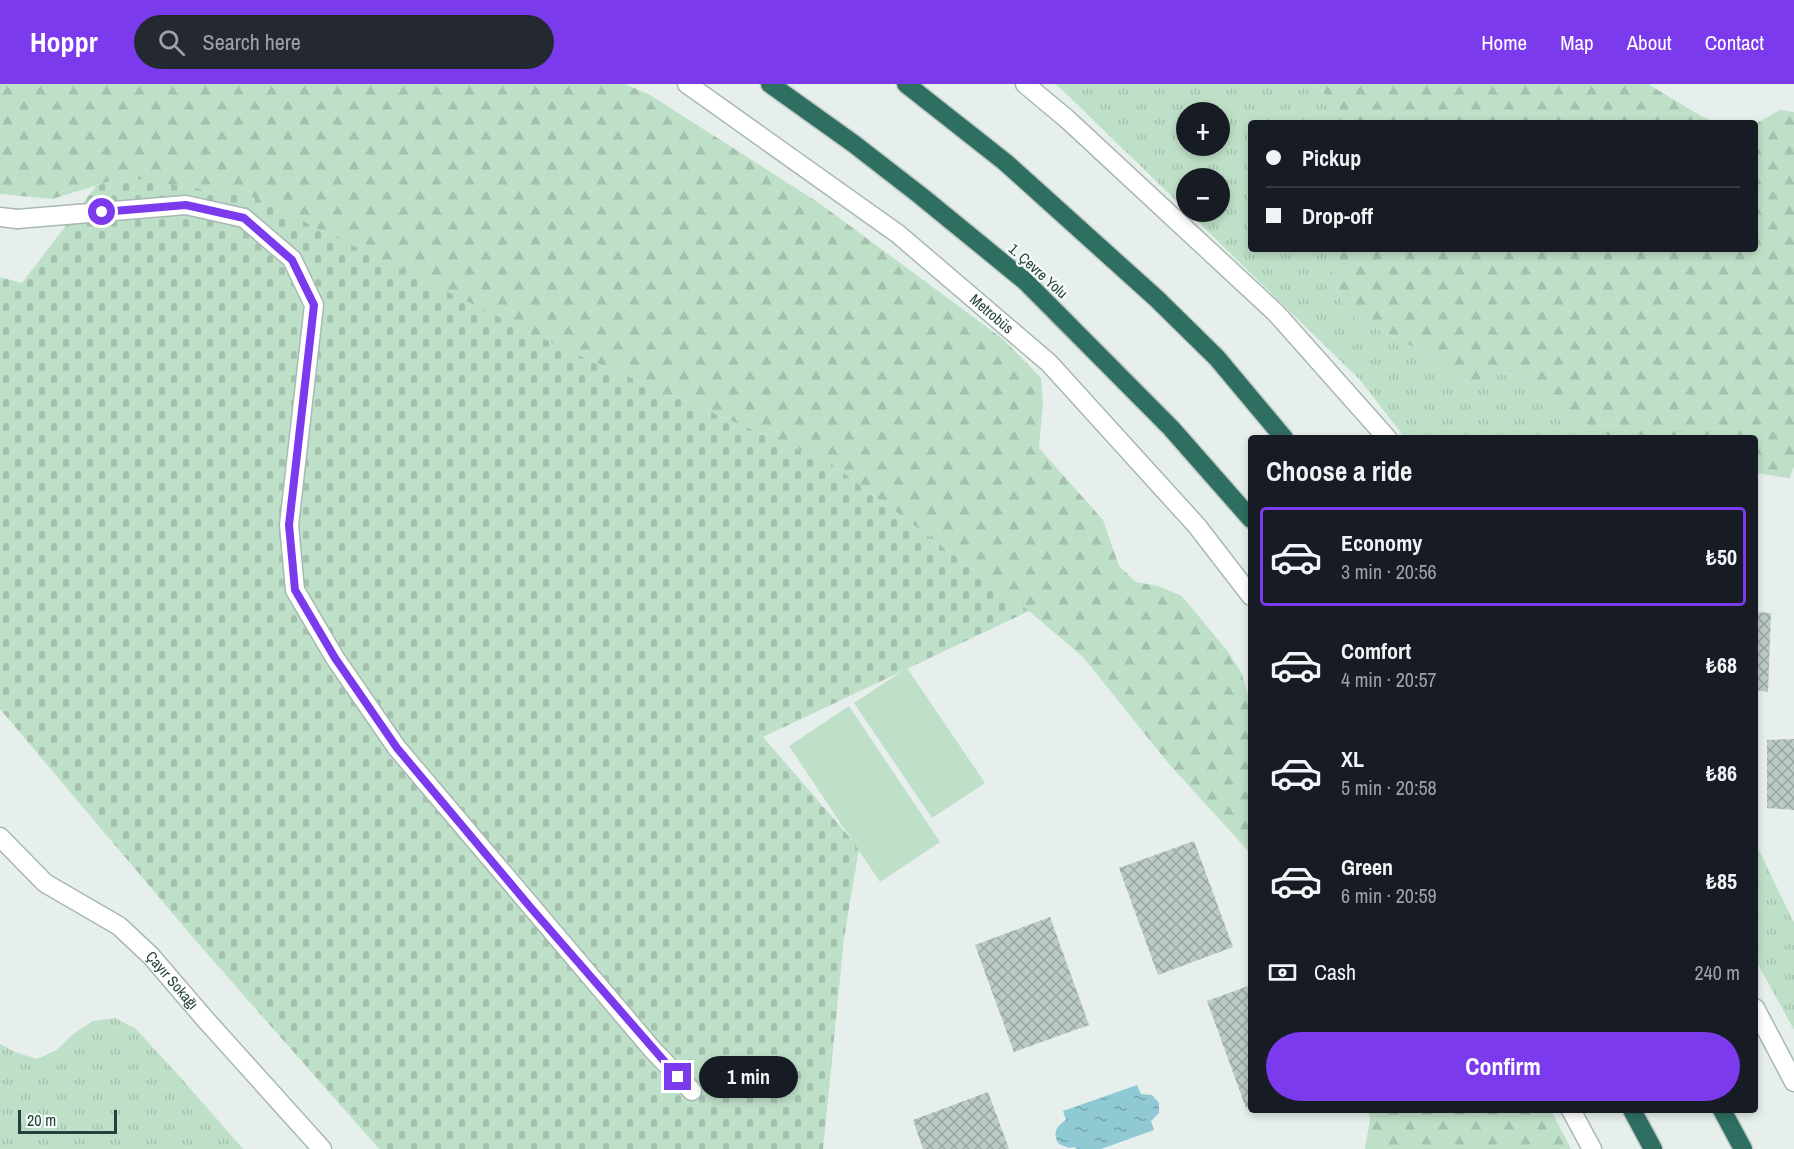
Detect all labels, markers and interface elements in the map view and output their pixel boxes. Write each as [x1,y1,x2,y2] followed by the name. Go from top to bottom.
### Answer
[134,15,554,69] search box
[30,23,98,61] text: Hoppr
[155,26,188,59] icon: search
[203,27,301,57] text: Search here
[1481,28,1527,57] text: Home
[1560,28,1594,57] text: Map
[1627,28,1672,57] text: About
[1705,28,1764,57] text: Contact
[1176,102,1230,222] map controls
[1176,102,1230,156] button: +
[1302,143,1361,173] text: Pickup
[1176,168,1230,222] button: −
[88,198,115,225] route start
[1302,201,1373,231] text: Drop-off
[1004,238,1073,303] street label: 1. Çevre Yolu
[966,289,1018,338] street label: Metrobüs
[1266,453,1412,489] text: Choose a ride
[1341,528,1422,558] text: Economy
[1269,530,1323,584] icon: car
[1706,542,1737,572] text: ₺50
[1341,558,1437,585] text: 3 min · 20:56
[1341,636,1411,666] text: Comfort
[1269,638,1323,692] icon: car
[1706,650,1737,680] text: ₺68
[1341,666,1437,693] text: 4 min · 20:57
[1341,744,1364,774] text: XL
[1269,746,1323,800] icon: car
[1706,758,1737,788] text: ₺86
[1341,774,1437,801] text: 5 min · 20:58
[1341,852,1393,882] text: Green
[1269,854,1323,908] icon: car
[1706,866,1737,896] text: ₺85
[1341,882,1437,909] text: 6 min · 20:59
[141,946,203,1014] street label: Çayır Sokağı
[1266,956,1299,989] icon: cash
[1314,957,1356,987] text: Cash
[1694,959,1740,986] text: 240 m
[1266,1032,1740,1101] button: Confirm
[699,1056,798,1098] callout: 1 min
[664,1063,691,1090] route end
[727,1063,770,1090] text: 1 min
[18,1107,117,1134] scale bar
[27,1109,56,1131] text: 20 m

